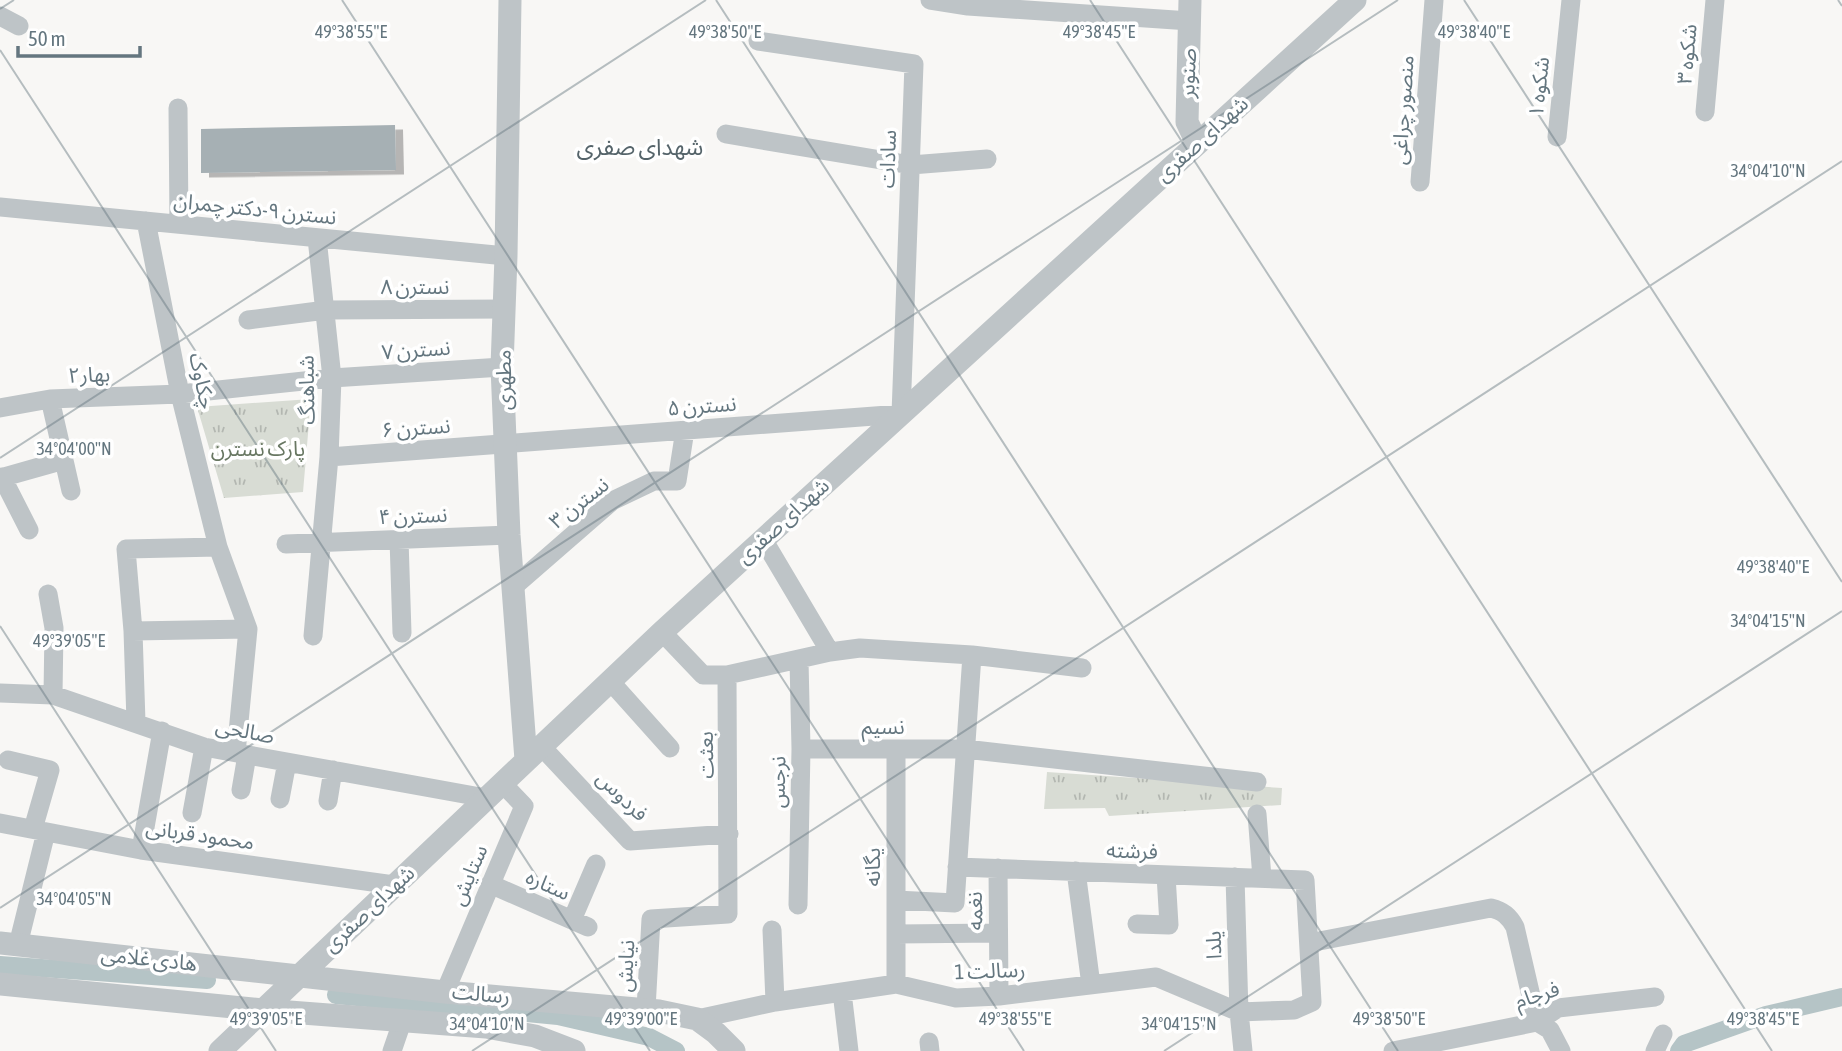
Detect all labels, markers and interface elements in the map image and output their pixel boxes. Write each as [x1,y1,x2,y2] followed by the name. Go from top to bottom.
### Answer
[18,14,140,58] scale bar
[315,21,387,42] text: 49°38'55"E
[689,21,761,42] text: 49°38'50"E
[1063,21,1135,42] text: 49°38'45"E
[1438,21,1510,42] text: 49°38'40"E
[1671,23,1702,85] street label: شکوه ۳
[28,26,66,50] text: 50 m
[1174,48,1201,99] street label: صنوبر
[1386,54,1420,166] street label: منصور چراغی
[1523,56,1554,118] street label: شکوه ۱
[1150,91,1253,187] street label: شهدای صفری
[874,129,900,189] street label: سادات
[577,134,703,161] district label: شهدای صفری
[1730,160,1806,181] text: 34°04'10"N
[172,188,338,231] street label: نسترن ۹-دکتر چمران
[381,274,449,299] street label: نسترن ۸
[381,335,451,364] street label: نسترن ۷
[490,349,517,411] street label: مطهری
[183,350,221,412] street label: چکاوک
[293,355,319,425] street label: شباهنگ
[67,361,110,388] street label: بهار۲
[667,391,737,420] street label: نسترن ۵
[381,413,451,442] street label: نسترن ۶
[211,436,305,462] park label: پارک نسترن
[36,438,112,459] text: 34°04'00"N
[544,472,614,534] street label: نسترن ۳
[731,473,834,569] street label: شهدای صفری
[378,502,448,529] street label: نسترن ۴
[1737,556,1809,577] text: 49°38'40"E
[1730,610,1806,631] text: 34°04'15"N
[33,630,105,651] text: 49°39'05"E
[214,713,277,748] street label: صالحی
[861,714,905,742] street label: نسیم
[693,731,717,779] street label: بعثت
[765,756,790,808] street label: نرجس
[591,765,653,826] street label: فردوس
[144,815,256,854] street label: محمود قربانی
[1106,837,1158,864] street label: فرشته
[445,841,492,909] street label: ستایش
[860,848,884,886] street label: یگانه
[318,860,420,957] street label: شهدای صفری
[522,864,574,905] street label: ستاره
[36,888,112,909] text: 34°04'05"N
[962,891,986,931] street label: نغمه
[1201,930,1226,960] street label: یلدا
[612,939,639,993] street label: نیایش
[100,941,198,976] street label: هادی غلامی
[954,957,1026,984] street label: رسالت 1
[1511,976,1564,1017] street label: فرجام
[451,979,511,1008] street label: رسالت
[230,1008,302,1029] text: 49°39'05"E
[605,1008,677,1029] text: 49°39'00"E
[979,1008,1051,1029] text: 49°38'55"E
[1353,1008,1425,1029] text: 49°38'50"E
[1727,1008,1799,1029] text: 49°38'45"E
[449,1013,525,1034] text: 34°04'10"N
[1141,1013,1217,1034] text: 34°04'15"N

